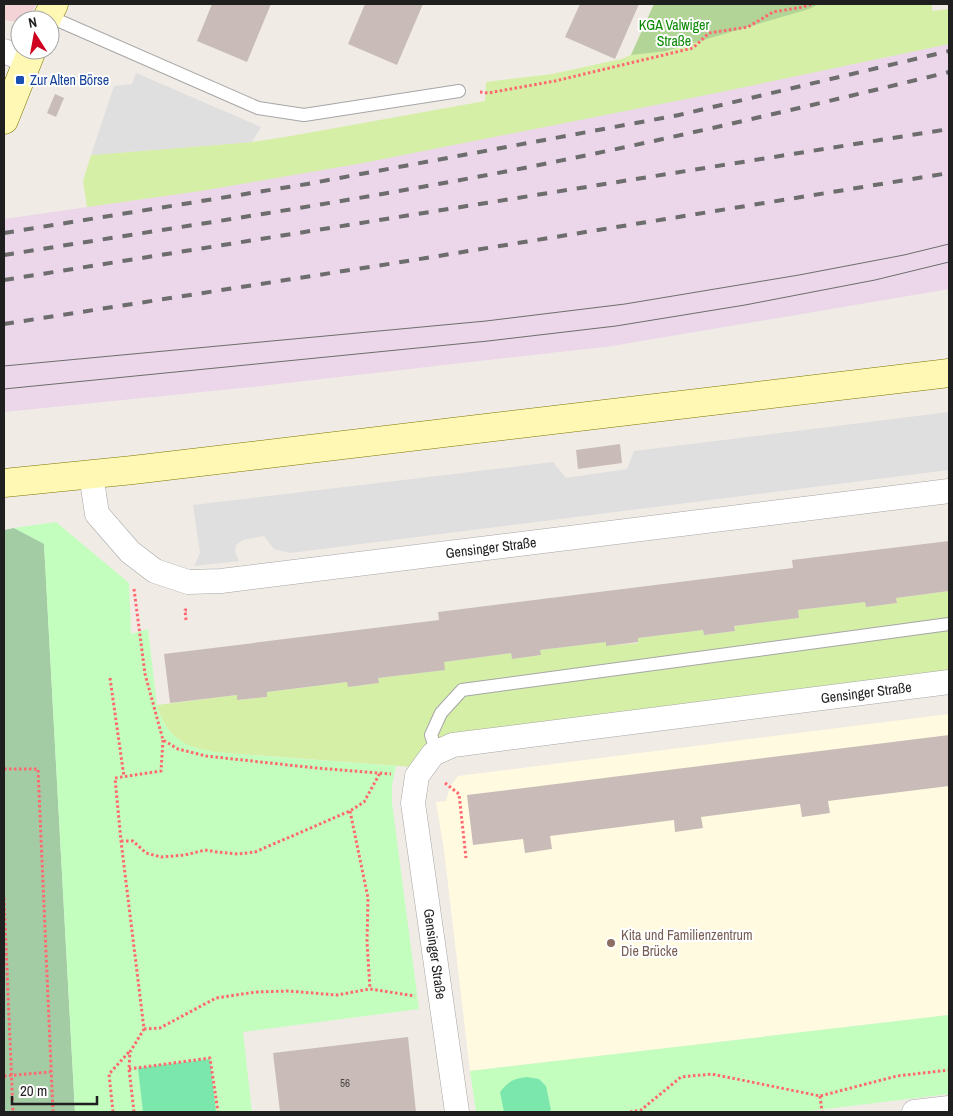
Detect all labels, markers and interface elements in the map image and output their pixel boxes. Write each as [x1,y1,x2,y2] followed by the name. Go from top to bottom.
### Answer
[10,10,60,60] north arrow
[27,13,38,32] text: N
[639,16,709,50] park label: KGA Valwiger Straße
[30,71,109,89] place label: Zur Alten Börse
[14,74,26,86] marker: Zur Alten Börse
[445,533,537,562] street label: Gensinger Straße
[820,678,913,707] street label: Gensinger Straße
[420,908,450,1000] street label: Gensinger Straße
[621,926,753,960] place label: Kita und Familienzentrum Die Brücke
[605,937,617,949] marker: Kita und Familienzentrum Die Brücke
[12,1074,98,1106] scale bar
[340,1076,350,1090] house number: 56
[20,1080,47,1101] text: 20 m

